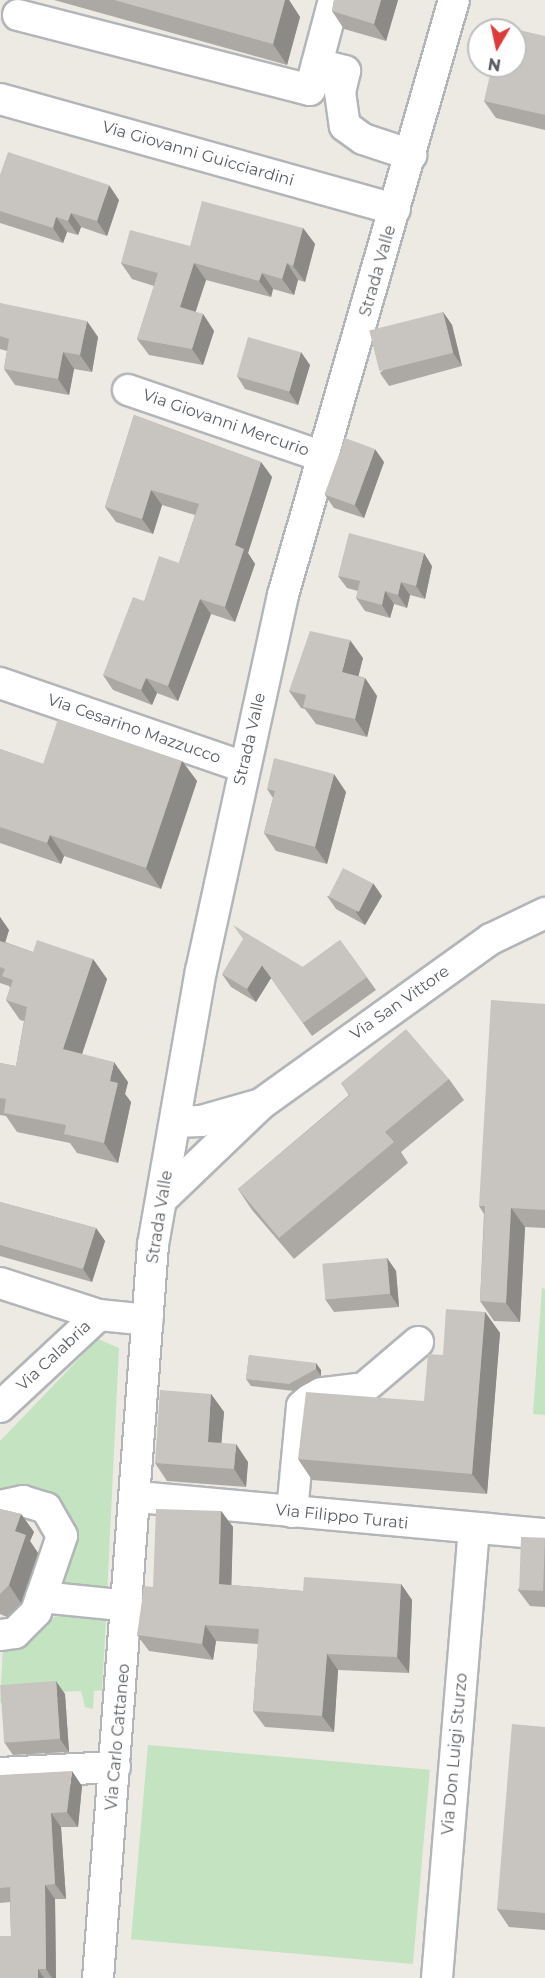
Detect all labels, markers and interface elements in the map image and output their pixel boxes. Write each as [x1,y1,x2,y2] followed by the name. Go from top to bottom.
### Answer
[467,18,527,78] north arrow
[487,54,502,75] text: N
[100,117,296,191] street label: Via Giovanni Guicciardini
[356,223,400,319] street label: Strada Valle
[140,385,312,461] street label: Via Giovanni Mercurio
[45,690,223,768] street label: Via Cesarino Mazzucco
[230,691,270,787] street label: Strada Valle
[347,962,453,1044] street label: Via San Vittore
[143,1169,177,1265] street label: Strada Valle
[13,1317,95,1395] street label: Via Calabria
[275,1500,409,1534] street label: Via Filippo Turati
[102,1663,134,1811] street label: Via Carlo Cattaneo
[438,1672,472,1836] street label: Via Don Luigi Sturzo

